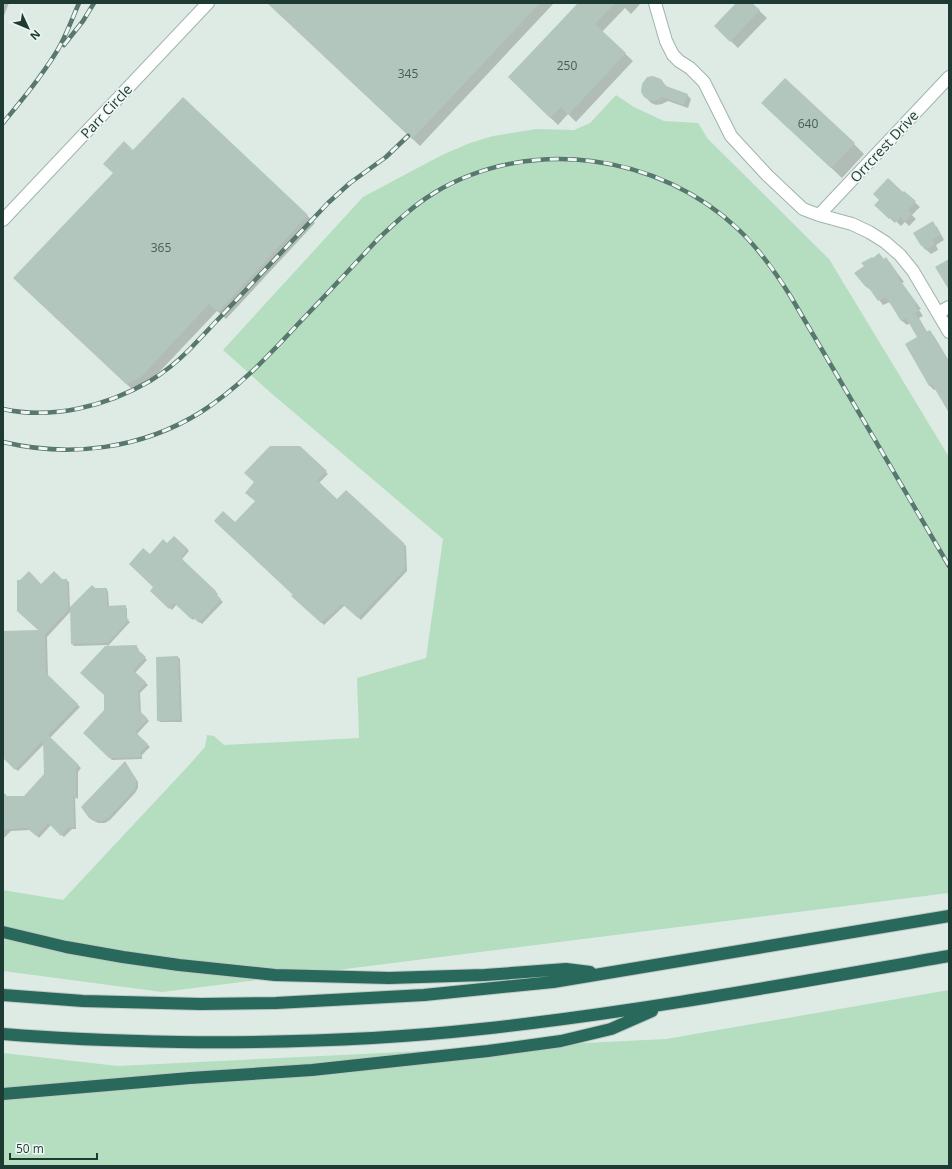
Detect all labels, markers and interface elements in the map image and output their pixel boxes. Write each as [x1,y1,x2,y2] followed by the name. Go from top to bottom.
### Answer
[8,8,48,48] north arrow
[27,27,44,44] text: N
[557,57,577,74] house number: 250
[398,65,418,82] house number: 345
[76,80,136,142] street label: Parr Circle
[846,106,922,186] street label: Orrcrest Drive
[798,115,818,132] house number: 640
[151,239,171,256] house number: 365
[10,1135,97,1161] scale bar
[16,1140,44,1157] text: 50 m

